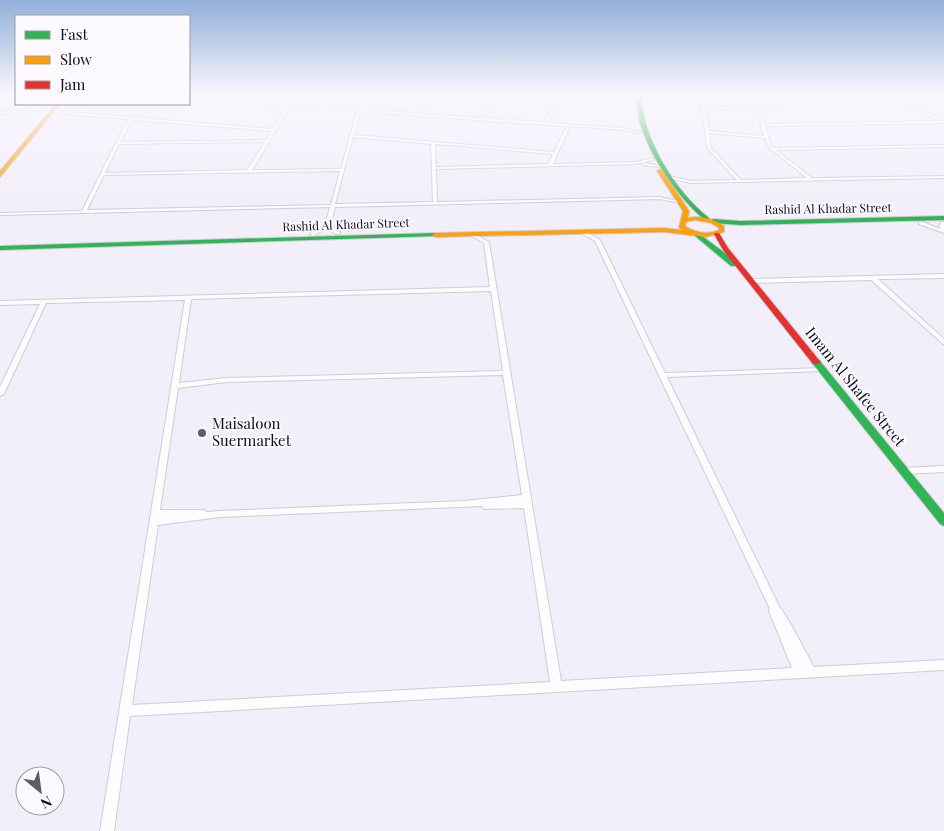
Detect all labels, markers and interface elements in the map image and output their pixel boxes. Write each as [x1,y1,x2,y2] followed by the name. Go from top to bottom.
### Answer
[15,15,190,105] legend
[60,24,89,44] text: Fast
[60,49,92,69] text: Slow
[59,74,86,94] text: Jam
[764,199,893,217] street label: Rashid Al Khadar Street
[282,214,411,234] street label: Rashid Al Khadar Street
[801,322,911,451] street label: Imam Al Shafee Street
[212,413,292,450] place label: Maisaloon Suermarket
[196,427,208,439] marker: Maisaloon Suermarket
[15,766,65,816] north arrow
[38,792,56,814] text: N

